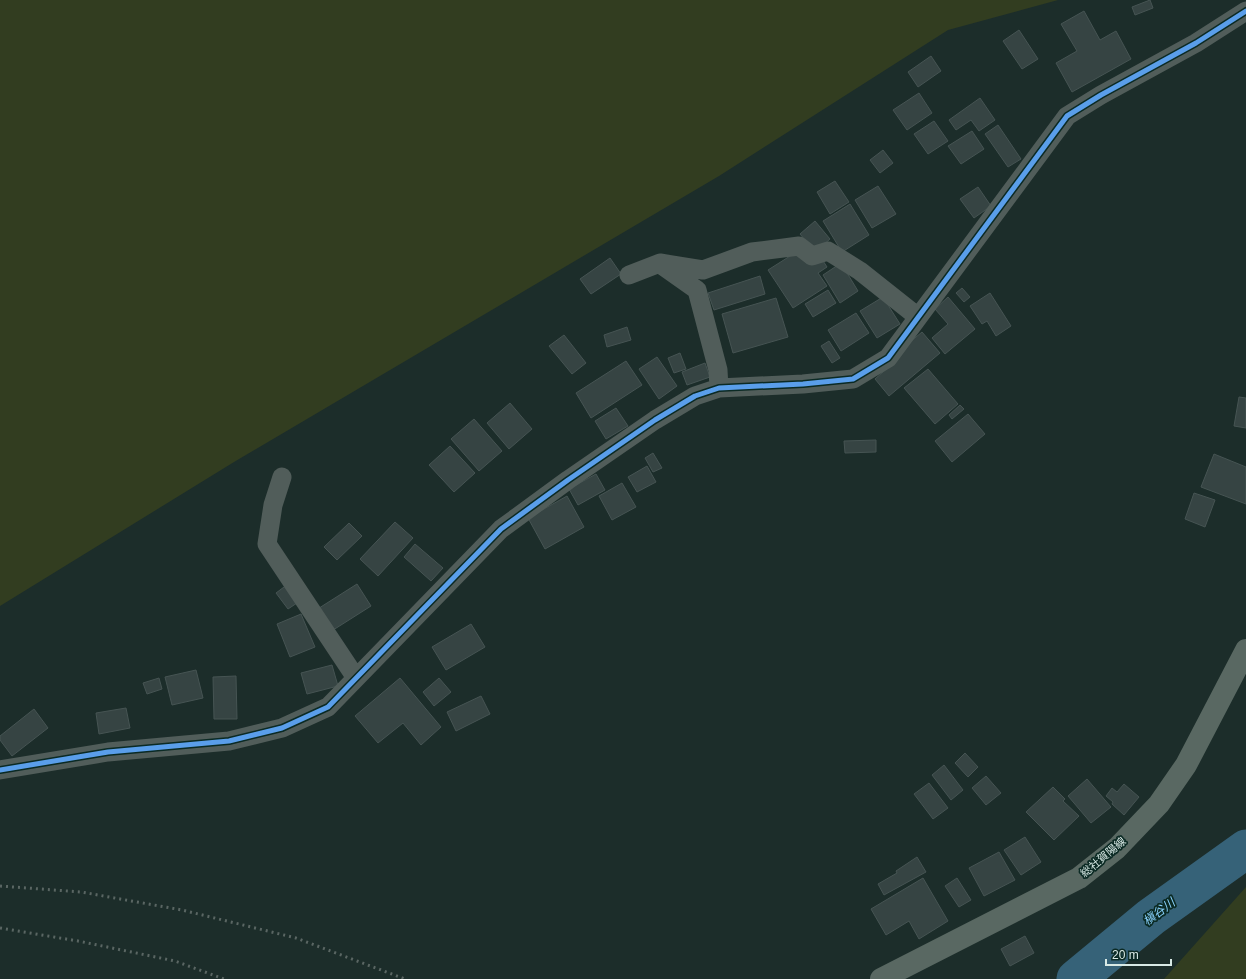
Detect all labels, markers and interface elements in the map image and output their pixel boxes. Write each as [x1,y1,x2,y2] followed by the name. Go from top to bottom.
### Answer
[1078,835,1128,879] street label: 総社賀陽線
[1140,894,1179,928] water label: 槇谷川
[1106,941,1171,967] scale bar
[1112,948,1139,962] text: 20 m

